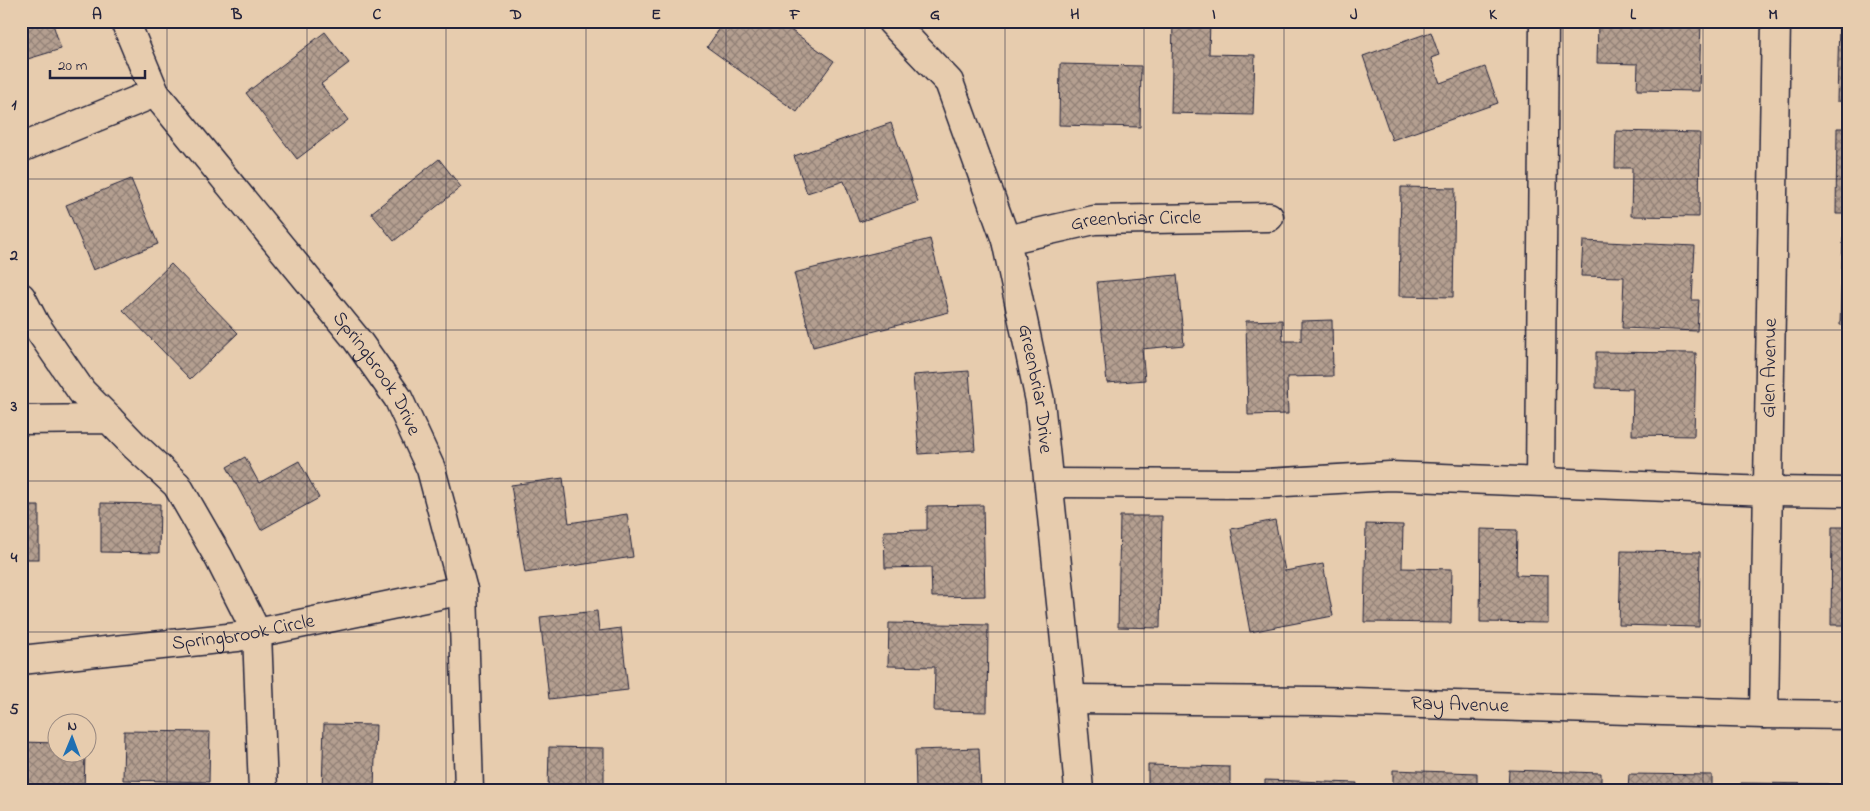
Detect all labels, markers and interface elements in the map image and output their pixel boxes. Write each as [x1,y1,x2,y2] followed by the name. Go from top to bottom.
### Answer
[92,3,102,27] text: A
[231,3,243,27] text: B
[373,3,382,27] text: C
[509,3,522,27] text: D
[651,3,661,27] text: E
[789,3,801,27] text: F
[930,3,940,27] text: G
[1070,3,1080,27] text: H
[1212,3,1216,27] text: I
[1350,3,1358,27] text: J
[1489,3,1498,27] text: K
[1630,3,1637,27] text: L
[1768,3,1778,27] text: M
[50,48,145,80] scale bar
[58,55,88,77] text: 20 m
[11,93,17,117] text: 1
[1068,204,1202,239] street label: Greenbriar Circle
[9,244,18,268] text: 2
[325,305,428,440] street label: Springbrook Drive
[1755,318,1785,418] street label: Glen Avenue
[1010,322,1060,455] street label: Greenbriar Drive
[10,395,18,419] text: 3
[10,546,18,570] text: 4
[170,607,317,658] street label: Springbrook Circle
[1411,689,1509,721] street label: Ray Avenue
[9,698,19,722] text: 5
[48,714,98,764] north arrow
[67,716,77,737] text: N

